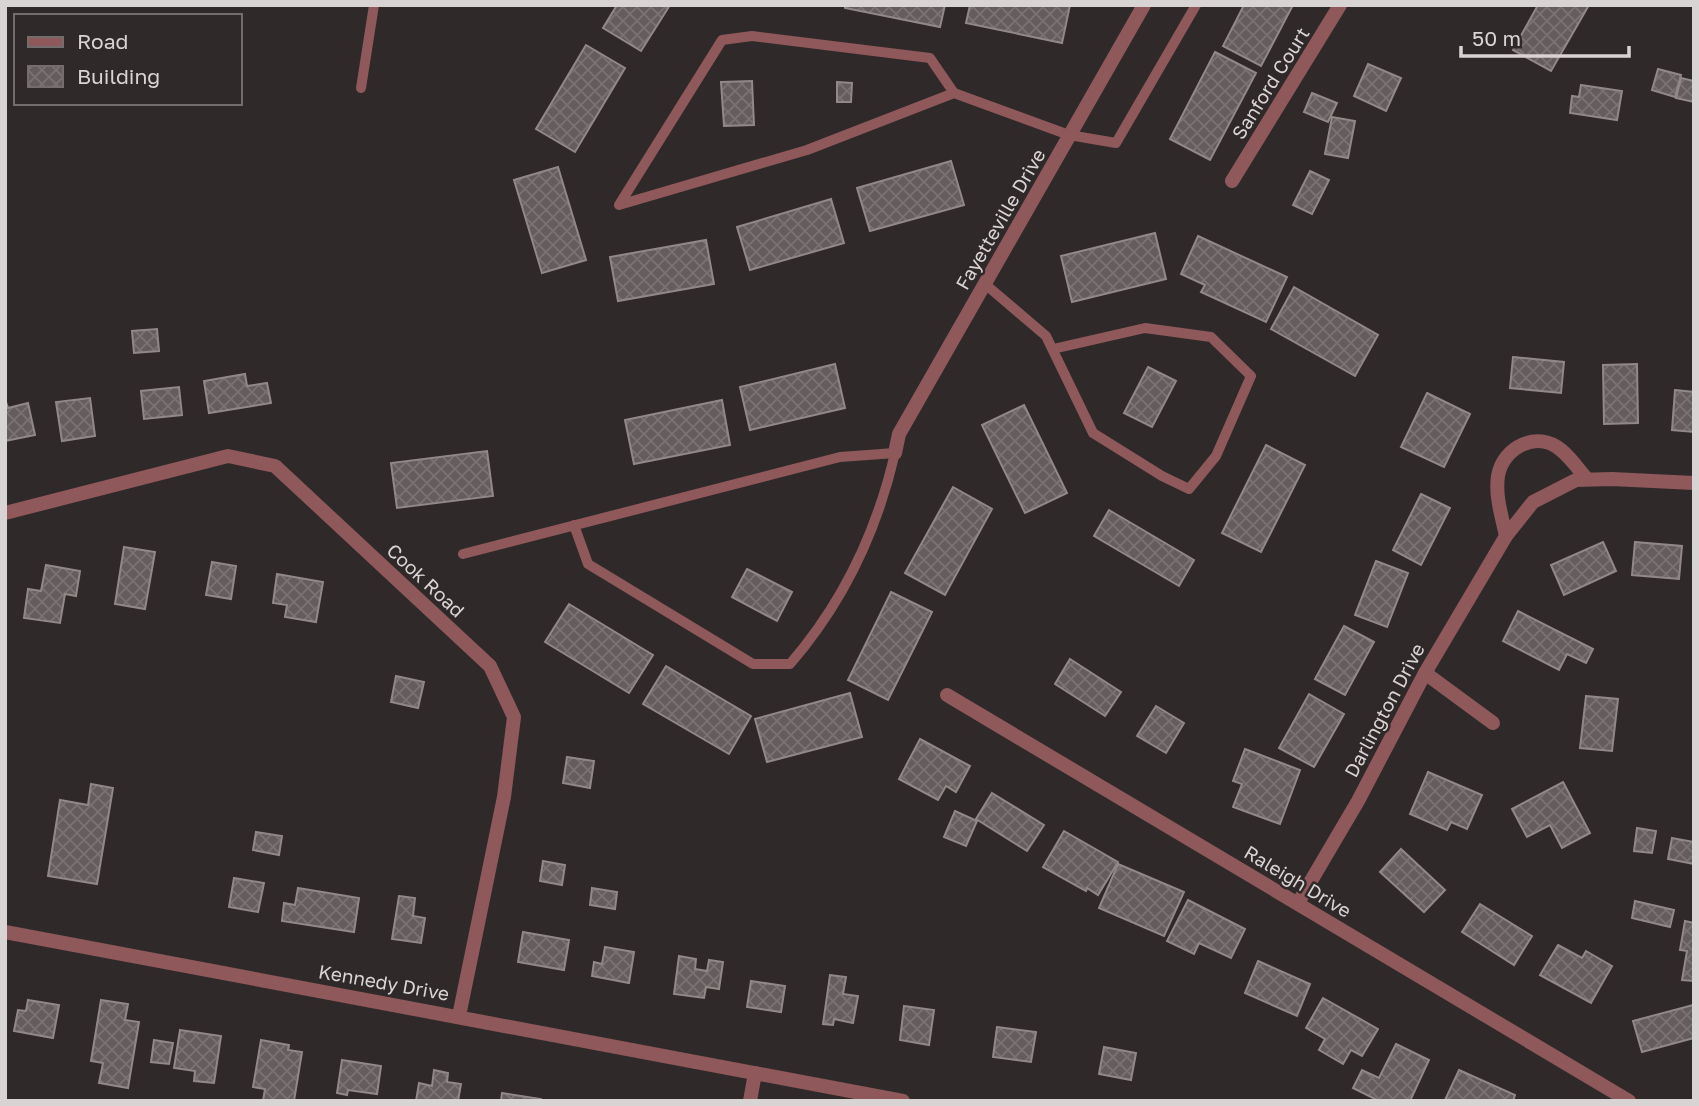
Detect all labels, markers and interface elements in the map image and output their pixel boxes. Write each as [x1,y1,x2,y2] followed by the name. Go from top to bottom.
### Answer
[14,14,242,105] legend
[1461,14,1629,58] scale bar
[1226,23,1314,143] street label: Sanford Court
[1472,25,1521,51] text: 50 m
[77,28,128,54] text: Road
[77,63,160,89] text: Building
[950,145,1050,293] street label: Fayetteville Drive
[382,538,470,622] street label: Cook Road
[1339,639,1429,781] street label: Darlington Drive
[1240,840,1356,922] street label: Raleigh Drive
[317,959,451,1005] street label: Kennedy Drive

